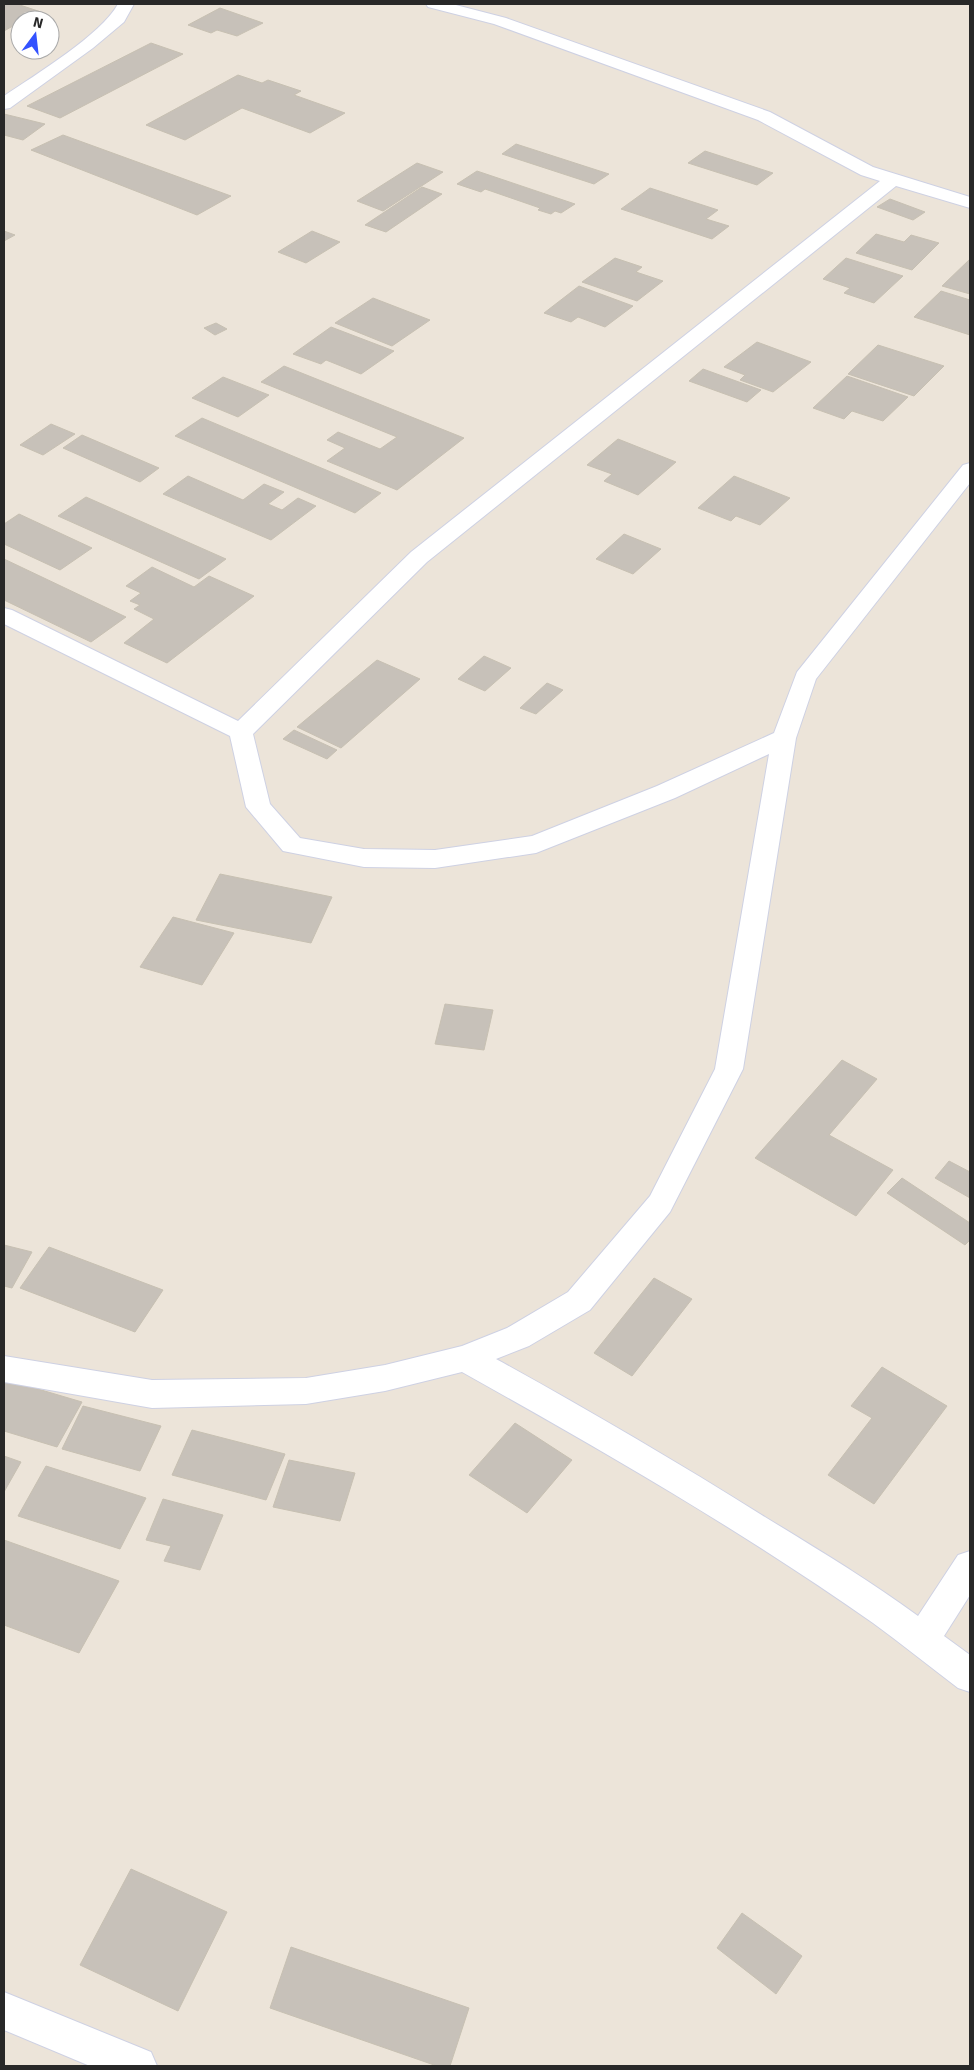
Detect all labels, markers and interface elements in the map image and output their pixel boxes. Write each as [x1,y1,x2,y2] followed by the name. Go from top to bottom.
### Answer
[10,10,60,60] north arrow
[31,13,45,32] text: N

